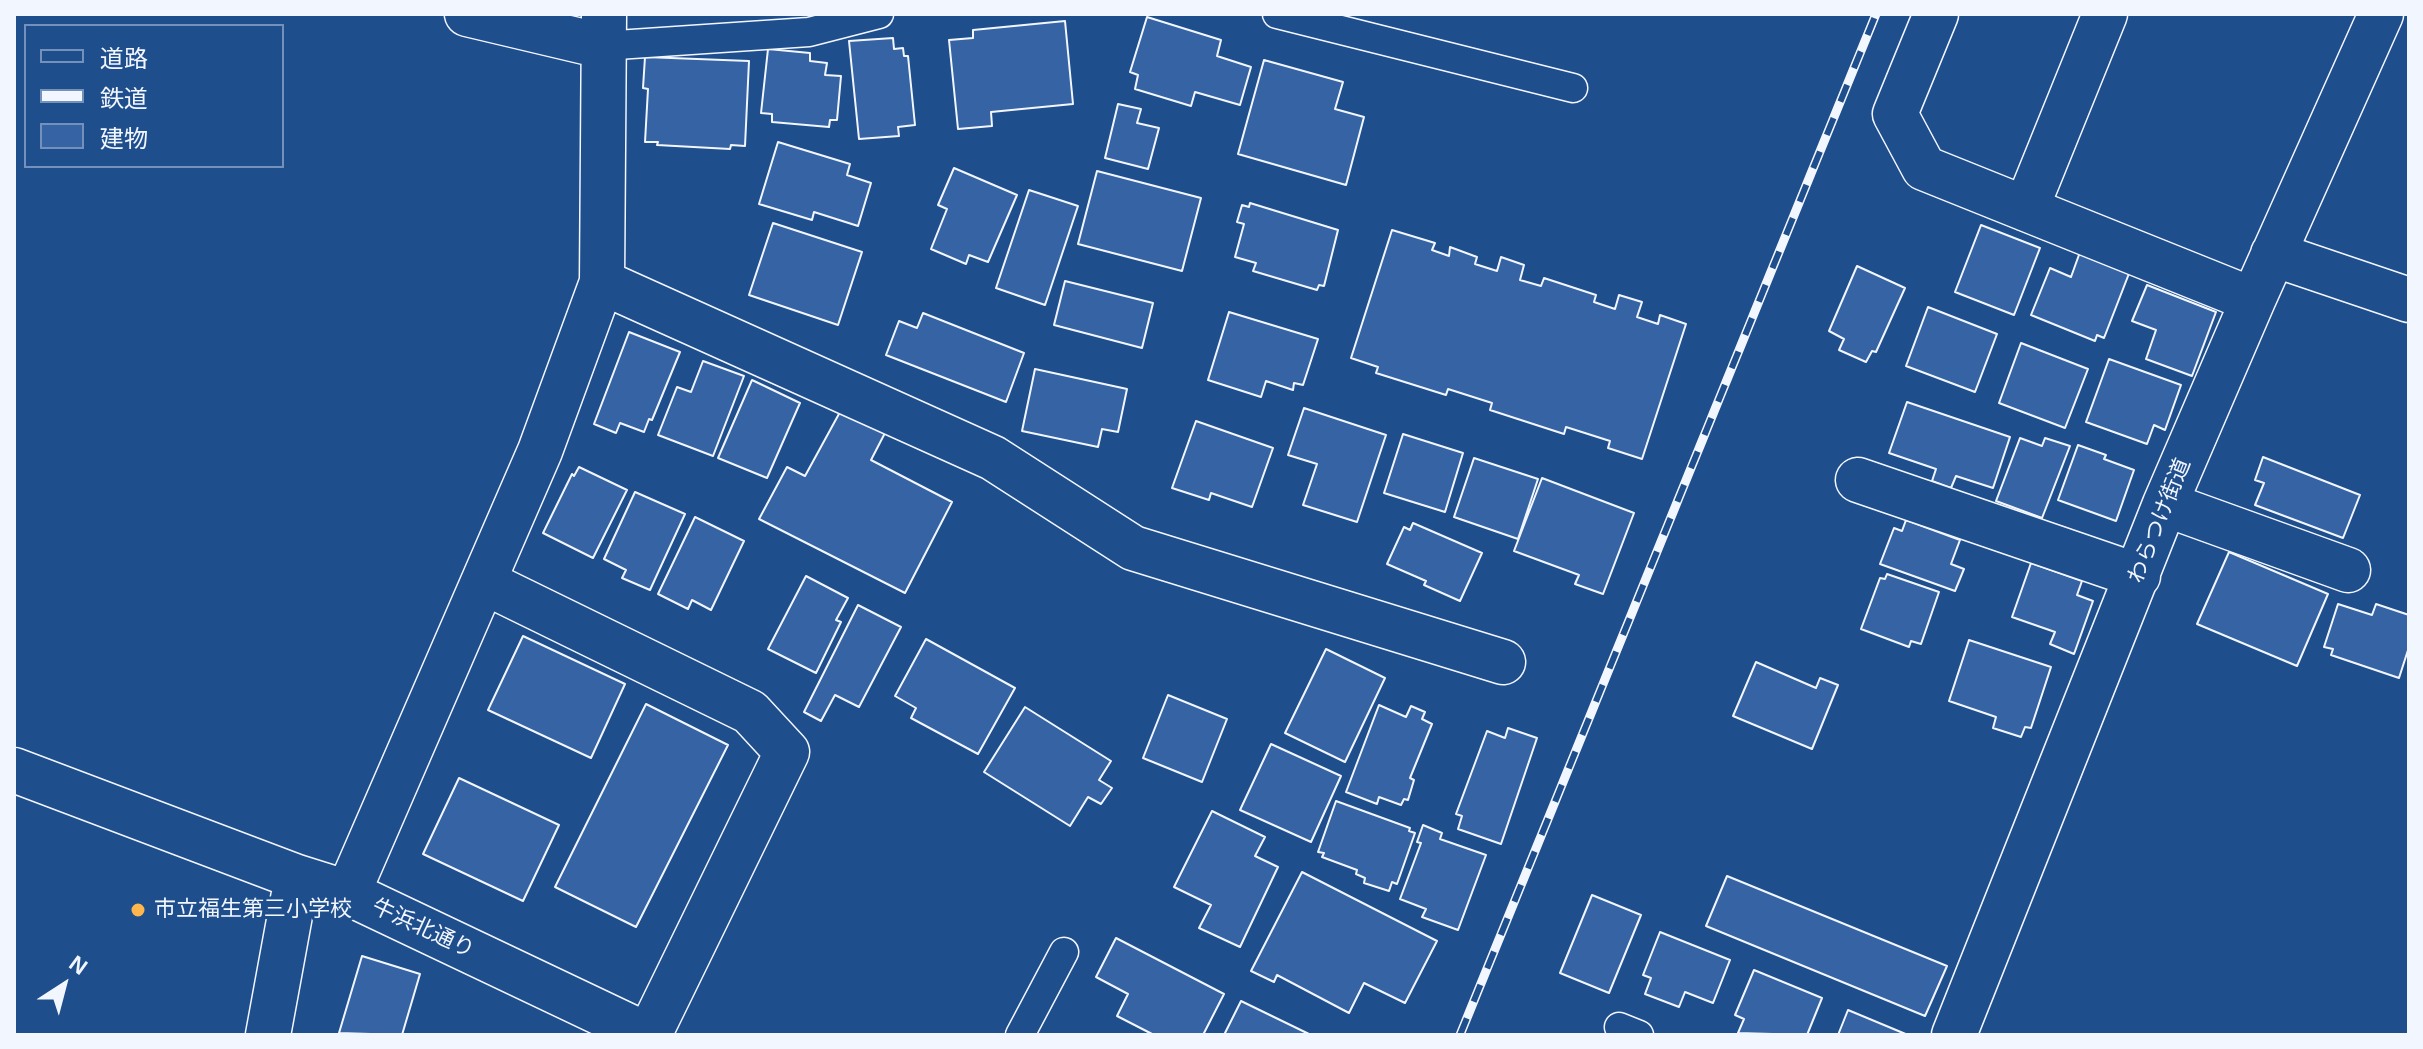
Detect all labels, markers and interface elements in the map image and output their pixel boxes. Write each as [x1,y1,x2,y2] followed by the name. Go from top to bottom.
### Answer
[24,24,284,168] legend
[100,45,148,72] text: 道路
[100,85,148,112] text: 鉄道
[100,125,148,152] text: 建物
[2123,455,2197,587] street label: わらつけ街道
[368,894,478,964] street label: 牛浜北通り
[154,897,352,923] place label: 市立福生第三小学校
[129,901,147,919] marker: 市立福生第三小学校
[24,945,104,1025] north arrow
[65,950,92,980] text: N

